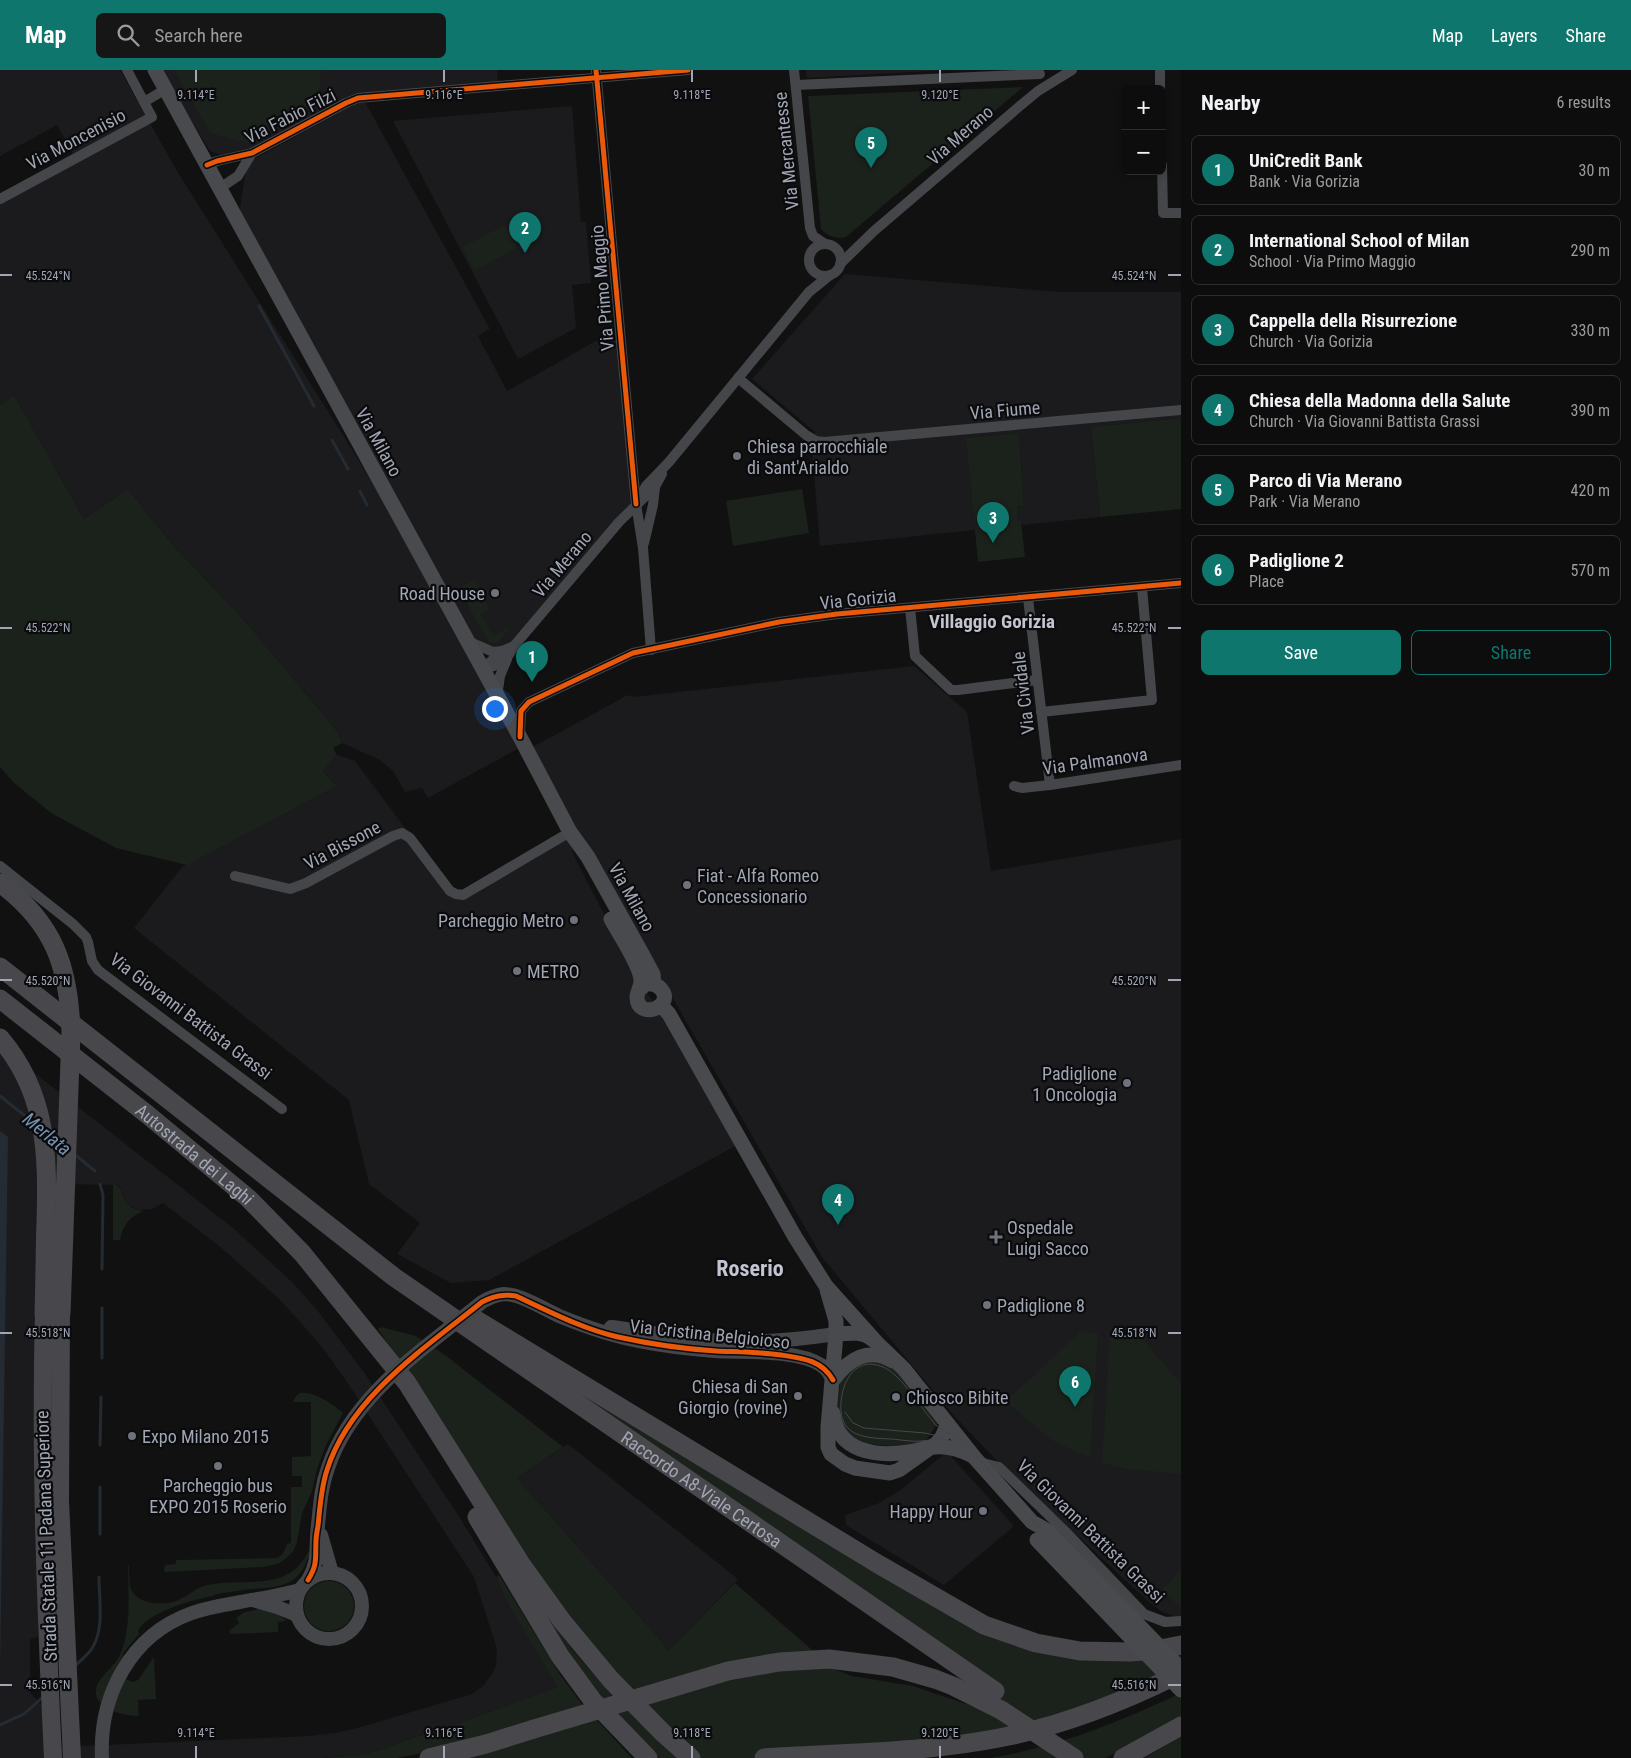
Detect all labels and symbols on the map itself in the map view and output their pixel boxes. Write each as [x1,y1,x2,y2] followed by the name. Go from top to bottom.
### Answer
[241,84,339,148] street label: Via Fabio Filzi
[177,88,215,102] text: 9.114°E
[425,88,463,102] text: 9.116°E
[673,88,711,102] text: 9.118°E
[921,88,959,102] text: 9.120°E
[769,91,803,211] street label: Via Mercantesse
[923,101,997,169] street label: Via Merano
[23,104,129,174] street label: Via Moncenisio
[855,127,887,168] pin: 5
[509,212,541,253] pin: 2
[586,224,618,352] street label: Via Primo Maggio
[26,269,70,283] text: 45.524°N
[1112,269,1156,283] text: 45.524°N
[969,396,1041,424] street label: Via Fiume
[352,404,406,480] street label: Via Milano
[747,436,887,478] place label: Chiesa parrocchiale di Sant'Arialdo
[731,450,743,462] marker: Chiesa parrocchiale di Sant'Arialdo
[977,502,1009,543] pin: 3
[528,526,596,602] street label: Via Merano
[399,583,485,604] place label: Road House
[819,585,897,613] street label: Via Gorizia
[489,587,501,599] marker: Road House
[929,610,1055,633] district label: Villaggio Gorizia
[26,621,70,635] text: 45.522°N
[1112,621,1156,635] text: 45.522°N
[516,641,548,682] pin: 1
[1008,650,1038,736] street label: Via Cividale
[482,696,508,722] your location
[1041,743,1149,779] street label: Via Palmanova
[300,816,384,874] street label: Via Bissone
[605,859,659,935] street label: Via Milano
[697,865,819,907] place label: Fiat - Alfa Romeo Concessionario
[681,879,693,891] marker: Fiat - Alfa Romeo Concessionario
[438,910,564,931] place label: Parcheggio Metro
[568,914,580,926] marker: Parcheggio Metro
[106,948,276,1084] street label: Via Giovanni Battista Grassi
[527,961,579,982] place label: METRO
[511,965,523,977] marker: METRO
[26,974,70,988] text: 45.520°N
[1112,974,1156,988] text: 45.520°N
[1032,1063,1117,1105] place label: Padiglione 1 Oncologia
[1121,1077,1133,1089] marker: Padiglione 1 Oncologia
[132,1099,259,1208] street label: Autostrada dei Laghi
[18,1108,76,1160] water label: Merlata
[822,1184,854,1225] pin: 4
[1007,1217,1089,1259] place label: Ospedale Luigi Sacco
[989,1230,1003,1244] marker: Ospedale Luigi Sacco
[716,1256,784,1281] district label: Roserio
[997,1295,1085,1316] place label: Padiglione 8
[981,1299,993,1311] marker: Padiglione 8
[629,1315,791,1353] street label: Via Cristina Belgioioso
[26,1326,70,1340] text: 45.518°N
[1112,1326,1156,1340] text: 45.518°N
[1059,1366,1091,1407] pin: 6
[678,1376,788,1419] place label: Chiesa di San Giorgio (rovine)
[906,1387,1008,1408] place label: Chiosco Bibite
[792,1390,804,1402] marker: Chiesa di San Giorgio (rovine)
[890,1391,902,1403] marker: Chiosco Bibite
[31,1410,61,1662] street label: Strada Statale 11 Padana Superiore
[142,1426,269,1447] place label: Expo Milano 2015
[617,1426,786,1552] street label: Raccordo A8-Viale Certosa
[126,1430,138,1442] marker: Expo Milano 2015
[1013,1455,1169,1607] street label: Via Giovanni Battista Grassi
[212,1460,224,1472] marker: Parcheggio bus EXPO 2015 Roserio
[149,1475,287,1517] place label: Parcheggio bus EXPO 2015 Roserio
[890,1501,974,1522] place label: Happy Hour
[977,1505,989,1517] marker: Happy Hour
[26,1678,70,1692] text: 45.516°N
[1112,1678,1156,1692] text: 45.516°N
[177,1726,215,1740] text: 9.114°E
[425,1726,463,1740] text: 9.116°E
[673,1726,711,1740] text: 9.118°E
[921,1726,959,1740] text: 9.120°E

